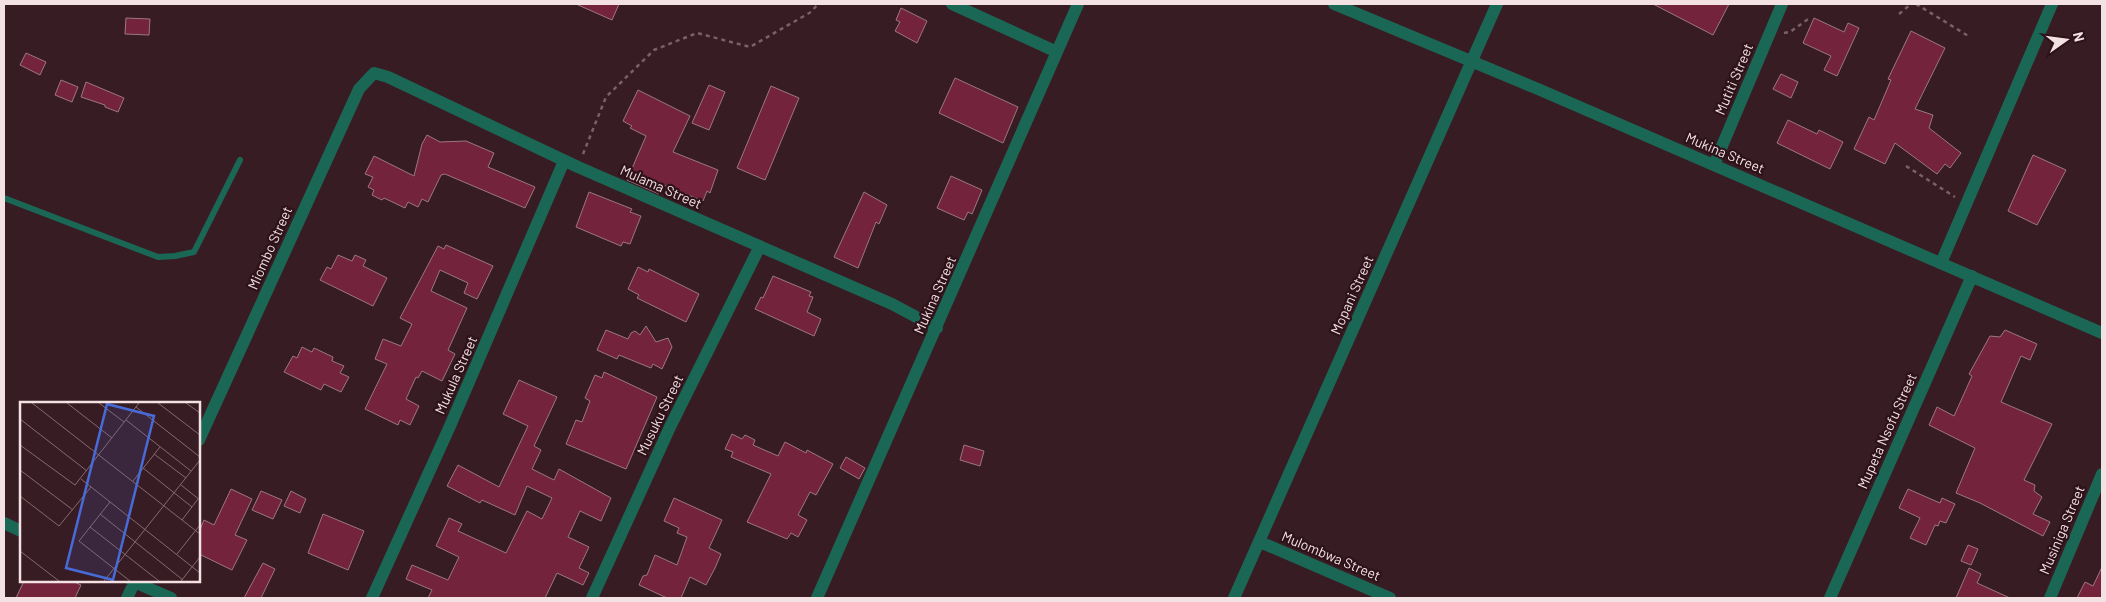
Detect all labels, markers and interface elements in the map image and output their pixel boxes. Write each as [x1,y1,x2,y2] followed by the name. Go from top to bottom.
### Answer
[2041,15,2091,65] north arrow
[2070,30,2088,43] text: N
[1711,41,1756,117] street label: Mutiti Street
[1683,128,1767,177] street label: Mukina Street
[618,161,705,212] street label: Mulama Street
[244,204,295,292] street label: Miombo Street
[910,253,959,337] street label: Mukina Street
[1327,253,1377,337] street label: Mopani Street
[431,333,480,416] street label: Mukula Street
[1853,370,1920,491] street label: Mupeta Nsofu Street
[633,372,686,458] street label: Musuku Street
[20,402,200,582] inset map
[2035,483,2088,577] street label: Musiniga Street
[1279,527,1383,584] street label: Mulombwa Street

